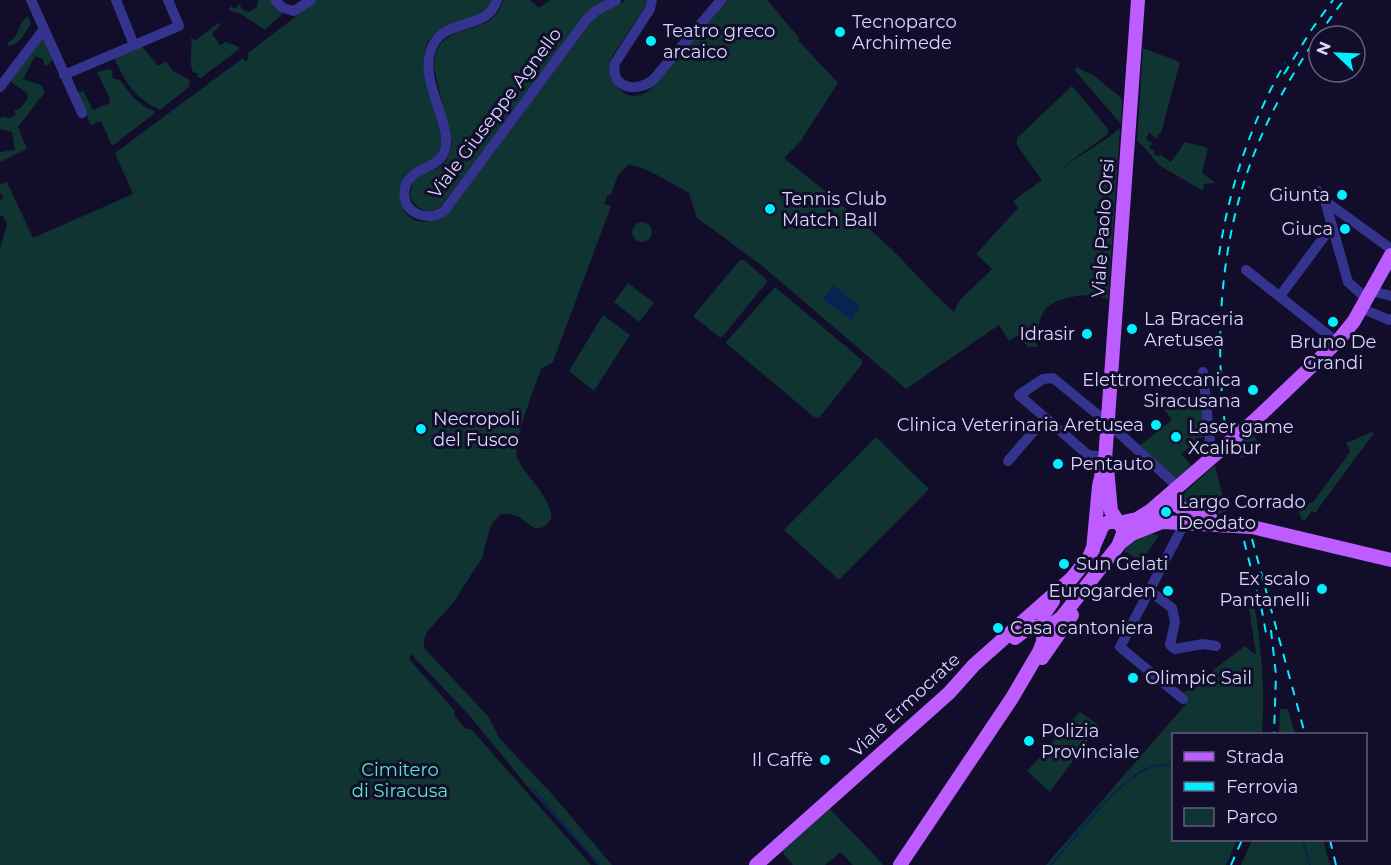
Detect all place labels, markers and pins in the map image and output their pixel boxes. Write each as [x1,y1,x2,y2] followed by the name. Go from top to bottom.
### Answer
[852,11,957,54] place label: Tecnoparco Archimede
[663,20,775,63] place label: Teatro greco arcaico
[833,25,847,39] marker: Tecnoparco Archimede
[644,34,658,48] marker: Teatro greco arcaico
[1269,184,1330,206] place label: Giunta
[782,188,887,231] place label: Tennis Club Match Ball
[1335,188,1349,202] marker: Giunta
[763,202,777,216] marker: Tennis Club Match Ball
[1281,218,1333,240] place label: Giuca
[1338,222,1352,236] marker: Giuca
[1144,308,1244,351] place label: La Braceria Aretusea
[1326,315,1340,329] marker: Bruno De Grandi
[1125,322,1139,336] marker: La Braceria Aretusea
[1019,323,1075,345] place label: Idrasir
[1080,327,1094,341] marker: Idrasir
[1290,331,1377,374] place label: Bruno De Grandi
[1082,369,1241,412] place label: Elettromeccanica Siracusana
[1246,383,1260,397] marker: Elettromeccanica Siracusana
[433,408,520,451] place label: Necropoli del Fusco
[897,414,1144,436] place label: Clinica Veterinaria Aretusea
[1188,416,1294,459] place label: Laser game Xcalibur
[1149,418,1163,432] marker: Clinica Veterinaria Aretusea
[414,422,428,436] marker: Necropoli del Fusco
[1169,430,1183,444] marker: Laser game Xcalibur
[1070,453,1154,475] place label: Pentauto
[1051,457,1065,471] marker: Pentauto
[1178,491,1306,534] place label: Largo Corrado Deodato
[1159,505,1173,519] marker: Largo Corrado Deodato
[1076,553,1168,575] place label: Sun Gelati
[1057,557,1071,571] marker: Sun Gelati
[1219,568,1310,611] place label: Ex scalo Pantanelli
[1049,580,1156,602] place label: Eurogarden
[1315,582,1329,596] marker: Ex scalo Pantanelli
[1161,584,1175,598] marker: Eurogarden
[1010,617,1154,639] place label: Casa cantoniera
[991,621,1005,635] marker: Casa cantoniera
[1145,667,1252,689] place label: Olimpic Sail
[1126,671,1140,685] marker: Olimpic Sail
[1041,720,1140,763] place label: Polizia Provinciale
[1022,734,1036,748] marker: Polizia Provinciale
[752,749,813,771] place label: Il Caffè
[818,753,832,767] marker: Il Caffè

